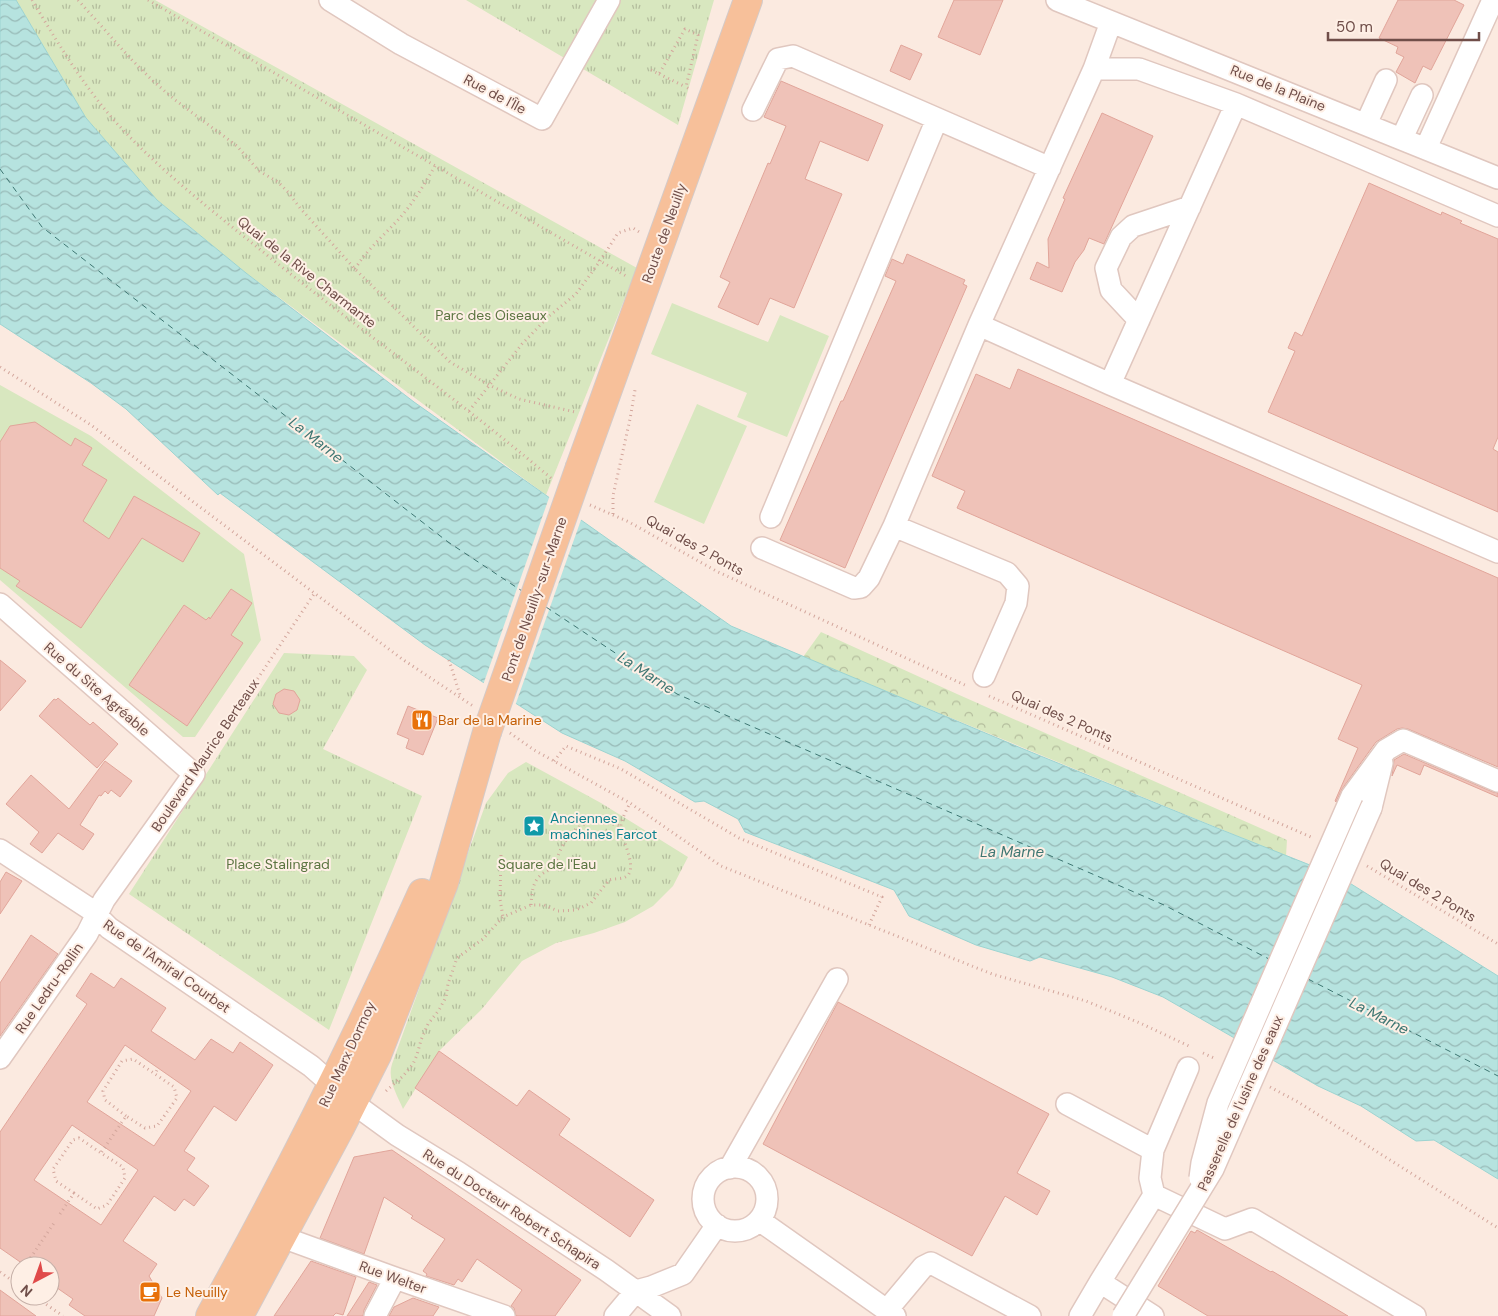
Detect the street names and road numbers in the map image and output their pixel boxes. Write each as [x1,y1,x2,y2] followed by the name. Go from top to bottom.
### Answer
[1228,61,1328,115] street label: Rue de la Plaine
[461,70,529,118] street label: Rue de l'Île
[638,181,690,285] street label: Route de Neuilly
[234,212,380,332] street label: Quai de la Rive Charmante
[643,511,747,579] street label: Quai des 2 Ponts
[497,514,571,684] street label: Pont de Neuilly-sur-Marne
[40,638,154,740] street label: Rue du Site Agréable
[147,675,263,835] street label: Boulevard Maurice Berteaux
[1008,686,1116,746] street label: Quai des 2 Ponts
[1376,854,1480,926] street label: Quai des 2 Ponts
[100,915,234,1017] street label: Rue de l'Amiral Courbet
[11,939,87,1037] street label: Rue Ledru-Rollin
[315,998,379,1110] street label: Rue Marx Dormoy
[1193,1012,1287,1194] street label: Passerelle de l'usine des eaux
[420,1145,604,1273] street label: Rue du Docteur Robert Schapira
[357,1257,429,1297] street label: Rue Welter

